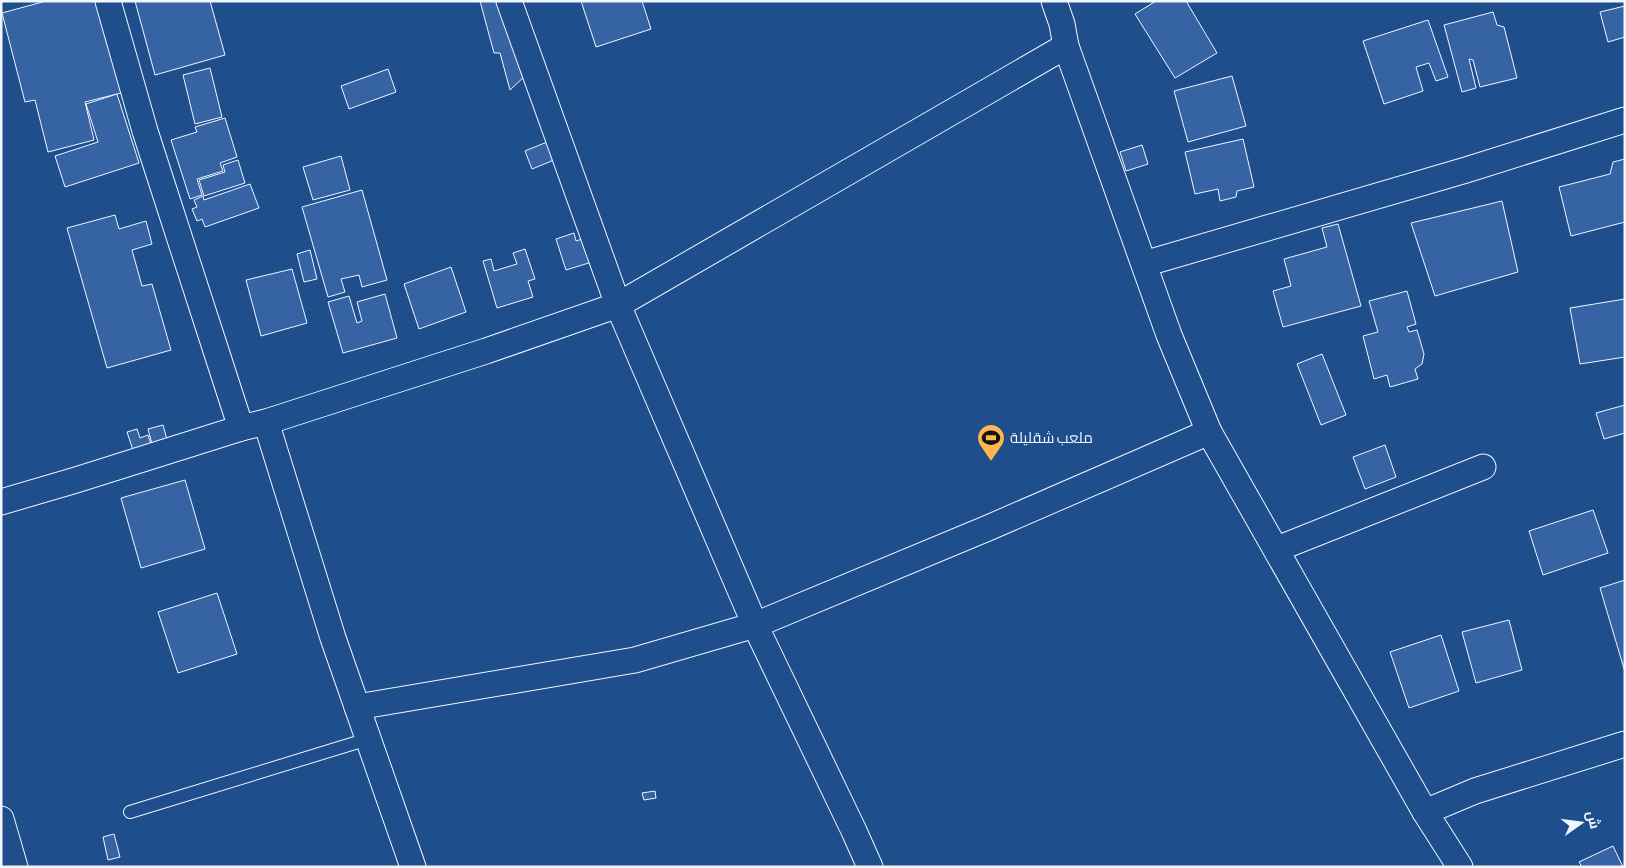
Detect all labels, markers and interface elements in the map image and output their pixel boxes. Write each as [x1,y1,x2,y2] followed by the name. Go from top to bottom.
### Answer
[976,423,1006,462] sports icon: ملعب شقليلة
[1010,430,1093,446] place label: ملعب شقليلة
[1556,798,1606,848] north arrow
[1583,809,1604,831] text: ش

